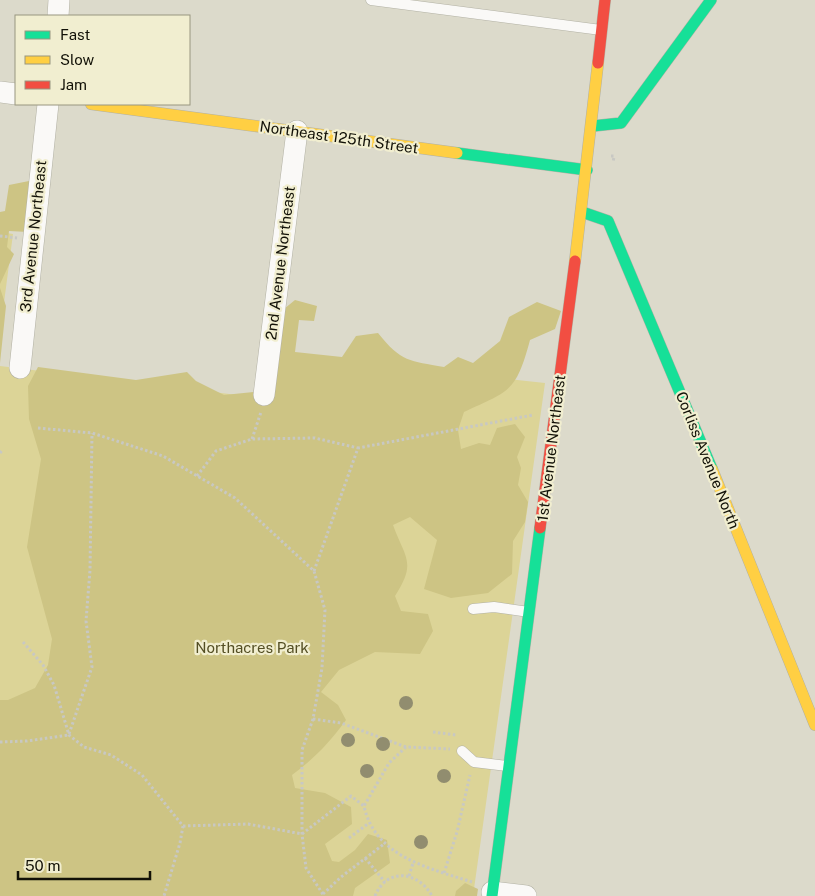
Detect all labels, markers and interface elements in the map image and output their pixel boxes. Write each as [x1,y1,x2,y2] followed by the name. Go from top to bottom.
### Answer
[15,15,190,105] legend
[60,26,90,43] text: Fast
[60,51,95,68] text: Slow
[60,76,87,93] text: Jam
[259,117,420,157] street label: Northeast 125th Street
[17,159,49,313] street label: 3rd Avenue Northeast
[262,185,298,341] street label: 2nd Avenue Northeast
[534,373,568,522] street label: 1st Avenue Northeast
[673,389,743,531] street label: Corliss Avenue North
[195,639,309,656] park label: Northacres Park
[18,848,150,880] scale bar
[25,857,60,874] text: 50 m

